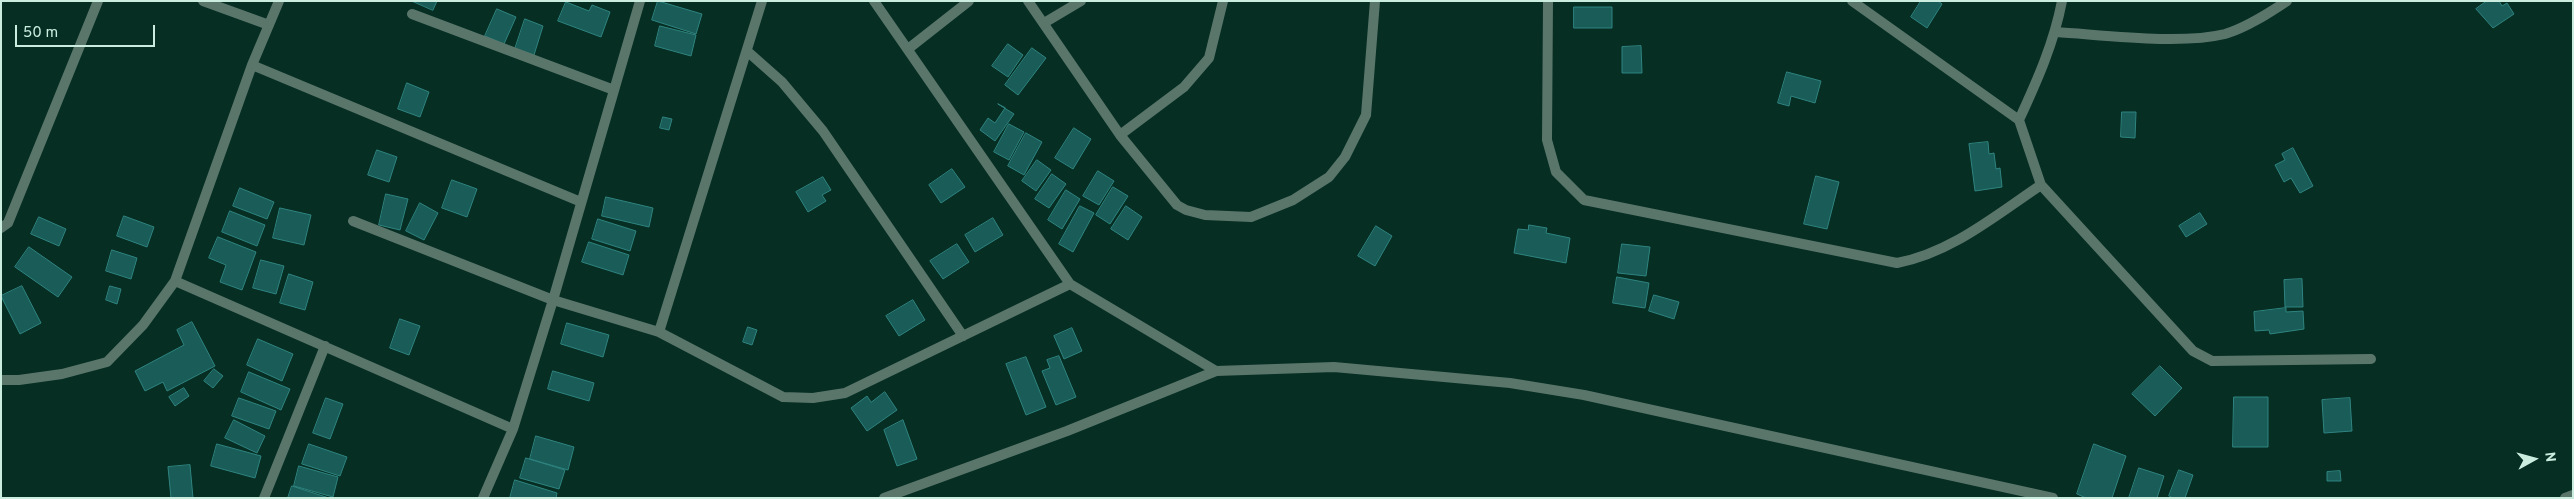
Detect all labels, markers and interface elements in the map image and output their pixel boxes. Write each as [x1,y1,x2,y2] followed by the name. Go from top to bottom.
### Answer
[18,15,158,47] scale bar
[23,24,58,43] text: 50 m
[2509,434,2559,484] north arrow
[2540,451,2558,463] text: N

